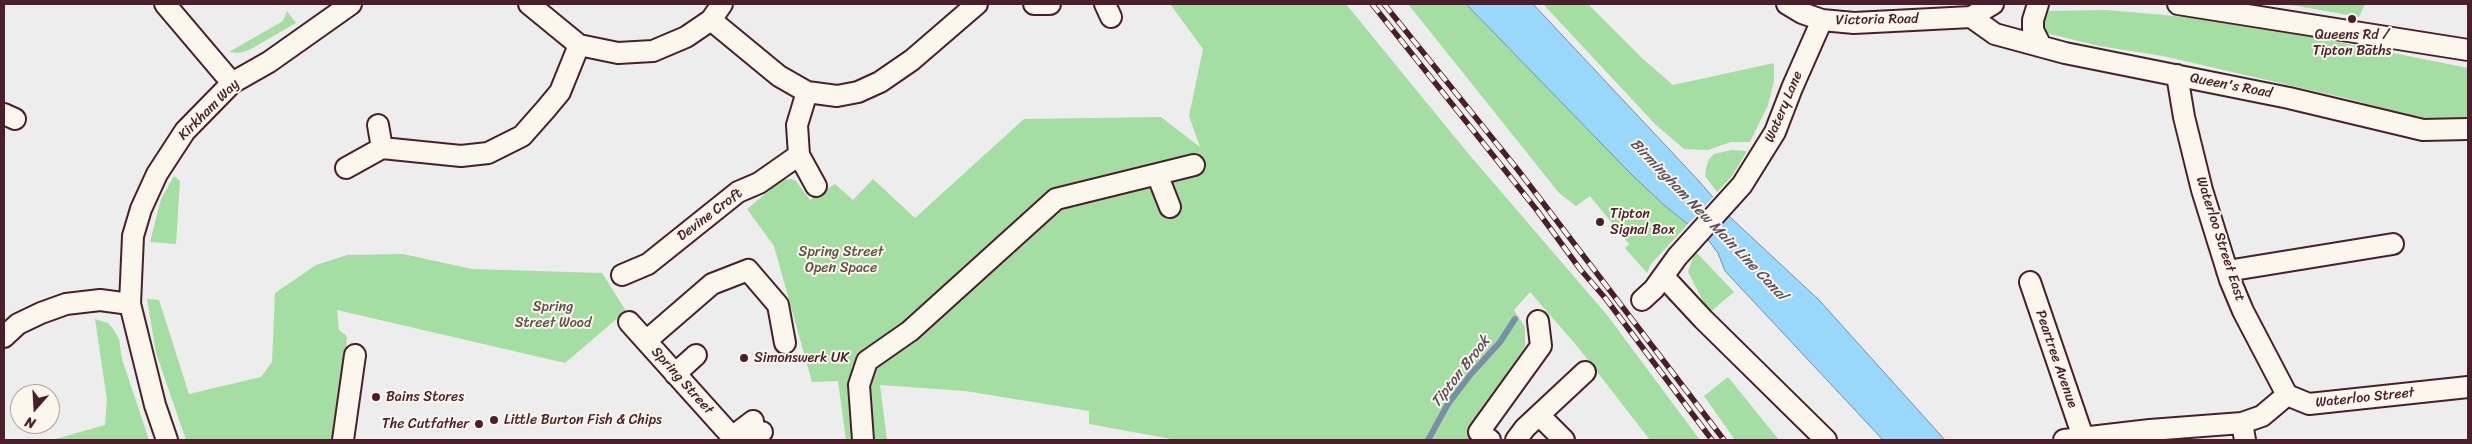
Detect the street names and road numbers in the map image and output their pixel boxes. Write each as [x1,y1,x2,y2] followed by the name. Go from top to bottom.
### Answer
[1836,11,1918,29] street label: Victoria Road
[1761,69,1807,145] street label: Watery Lane
[2188,70,2274,102] street label: Queen's Road
[175,76,243,144] street label: Kirkham Way
[2192,174,2248,304] street label: Waterloo Street East
[674,185,746,245] street label: Devine Croft
[2031,308,2081,410] street label: Peartree Avenue
[647,344,717,418] street label: Spring Street
[2315,384,2415,412] street label: Waterloo Street

